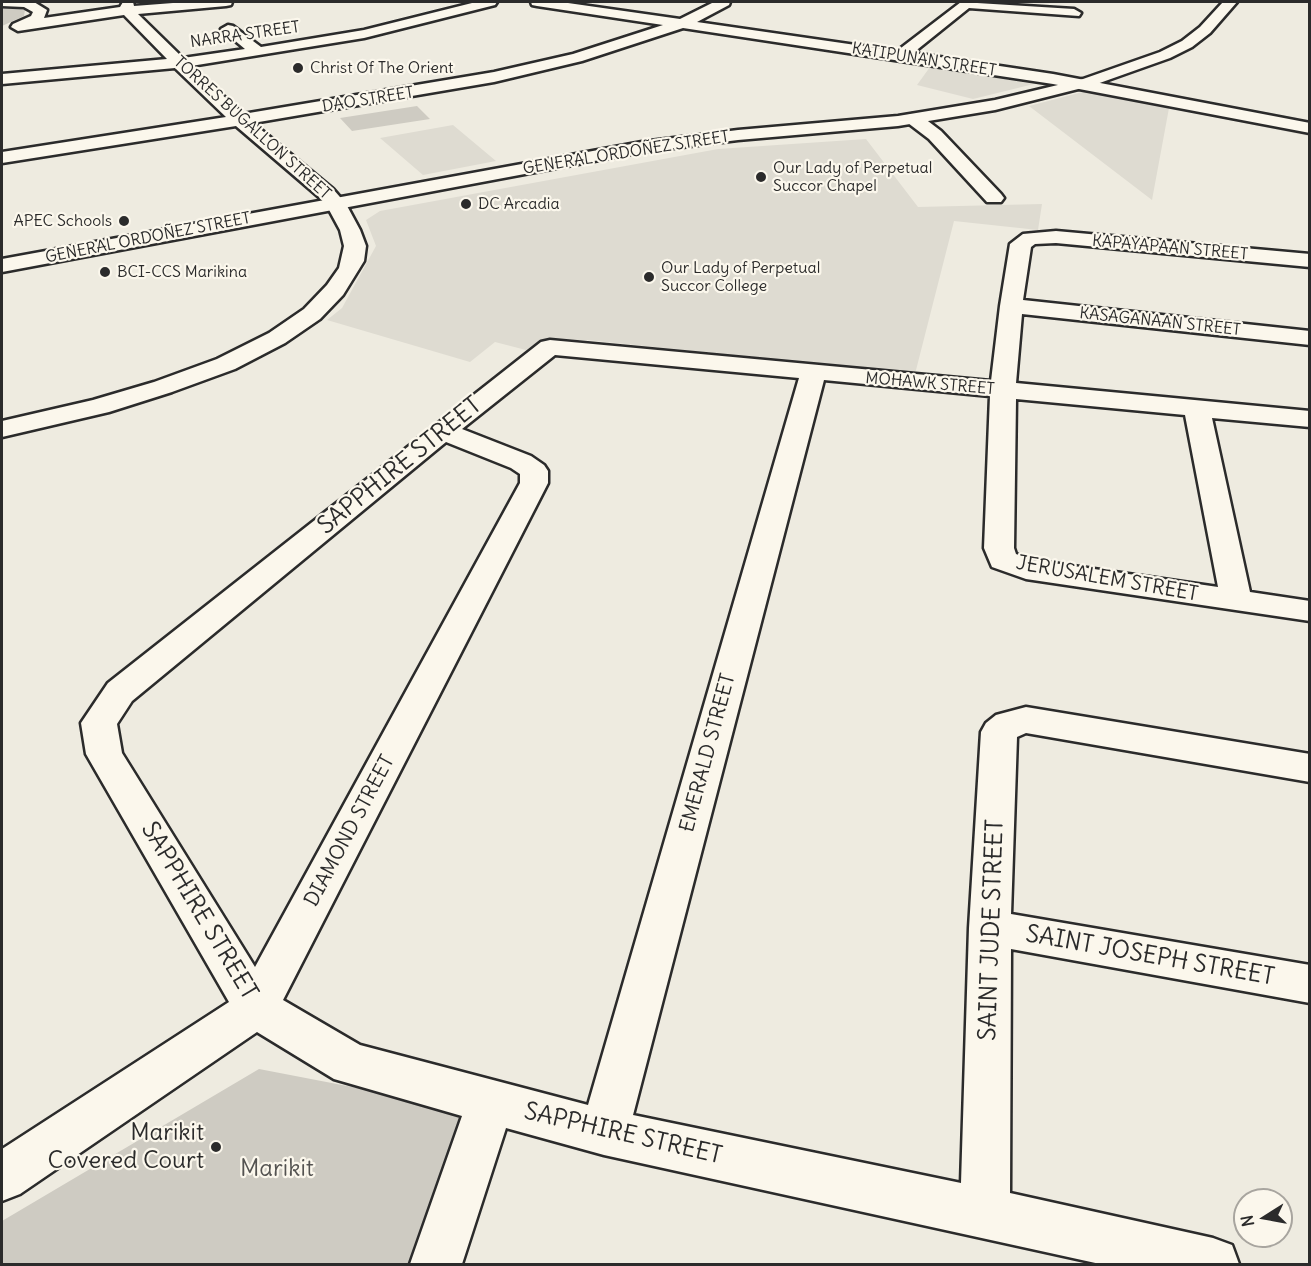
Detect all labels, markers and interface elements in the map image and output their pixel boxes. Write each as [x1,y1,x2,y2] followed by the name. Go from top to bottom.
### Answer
[189,18,301,52] street label: NARRA STREET
[850,39,998,81] street label: KATIPUNAN STREET
[170,52,334,204] street label: TORRES BUGALLON STREET
[310,58,453,78] place label: Christ Of The Orient
[291,61,305,75] marker: Christ Of The Orient
[321,83,415,117] street label: DAO STREET
[522,127,730,179] street label: GENERAL ORDOÑEZ STREET
[773,158,932,196] place label: Our Lady of Perpetual Succor Chapel
[754,170,768,184] marker: Our Lady of Perpetual Succor Chapel
[478,194,560,214] place label: DC Arcadia
[459,197,473,211] marker: DC Arcadia
[44,209,252,267] street label: GENERAL ORDOÑEZ STREET
[13,211,112,231] place label: APEC Schools
[117,214,131,228] marker: APEC Schools
[1091,232,1249,264] street label: KAPAYAPAAN STREET
[661,258,820,296] place label: Our Lady of Perpetual Succor College
[117,262,247,282] place label: BCI-CCS Marikina
[98,265,112,279] marker: BCI-CCS Marikina
[642,270,656,284] marker: Our Lady of Perpetual Succor College
[1078,304,1242,340] street label: KASAGANAAN STREET
[865,369,995,399] street label: MOHAWK STREET
[312,391,488,541] street label: SAPPHIRE STREET
[1014,551,1200,607] street label: JERUSALEM STREET
[675,671,741,835] street label: EMERALD STREET
[300,751,400,911] street label: DIAMOND STREET
[135,817,263,1005] street label: SAPPHIRE STREET
[974,819,1010,1041] street label: SAINT JUDE STREET
[1024,920,1276,992] street label: SAINT JOSEPH STREET
[521,1097,725,1171] street label: SAPPHIRE STREET
[48,1119,204,1175] place label: Marikit Covered Court
[209,1140,223,1154] marker: Marikit Covered Court
[240,1155,314,1183] park label: Marikit
[1233,1188,1293,1248] north arrow
[1236,1214,1258,1228] text: N

